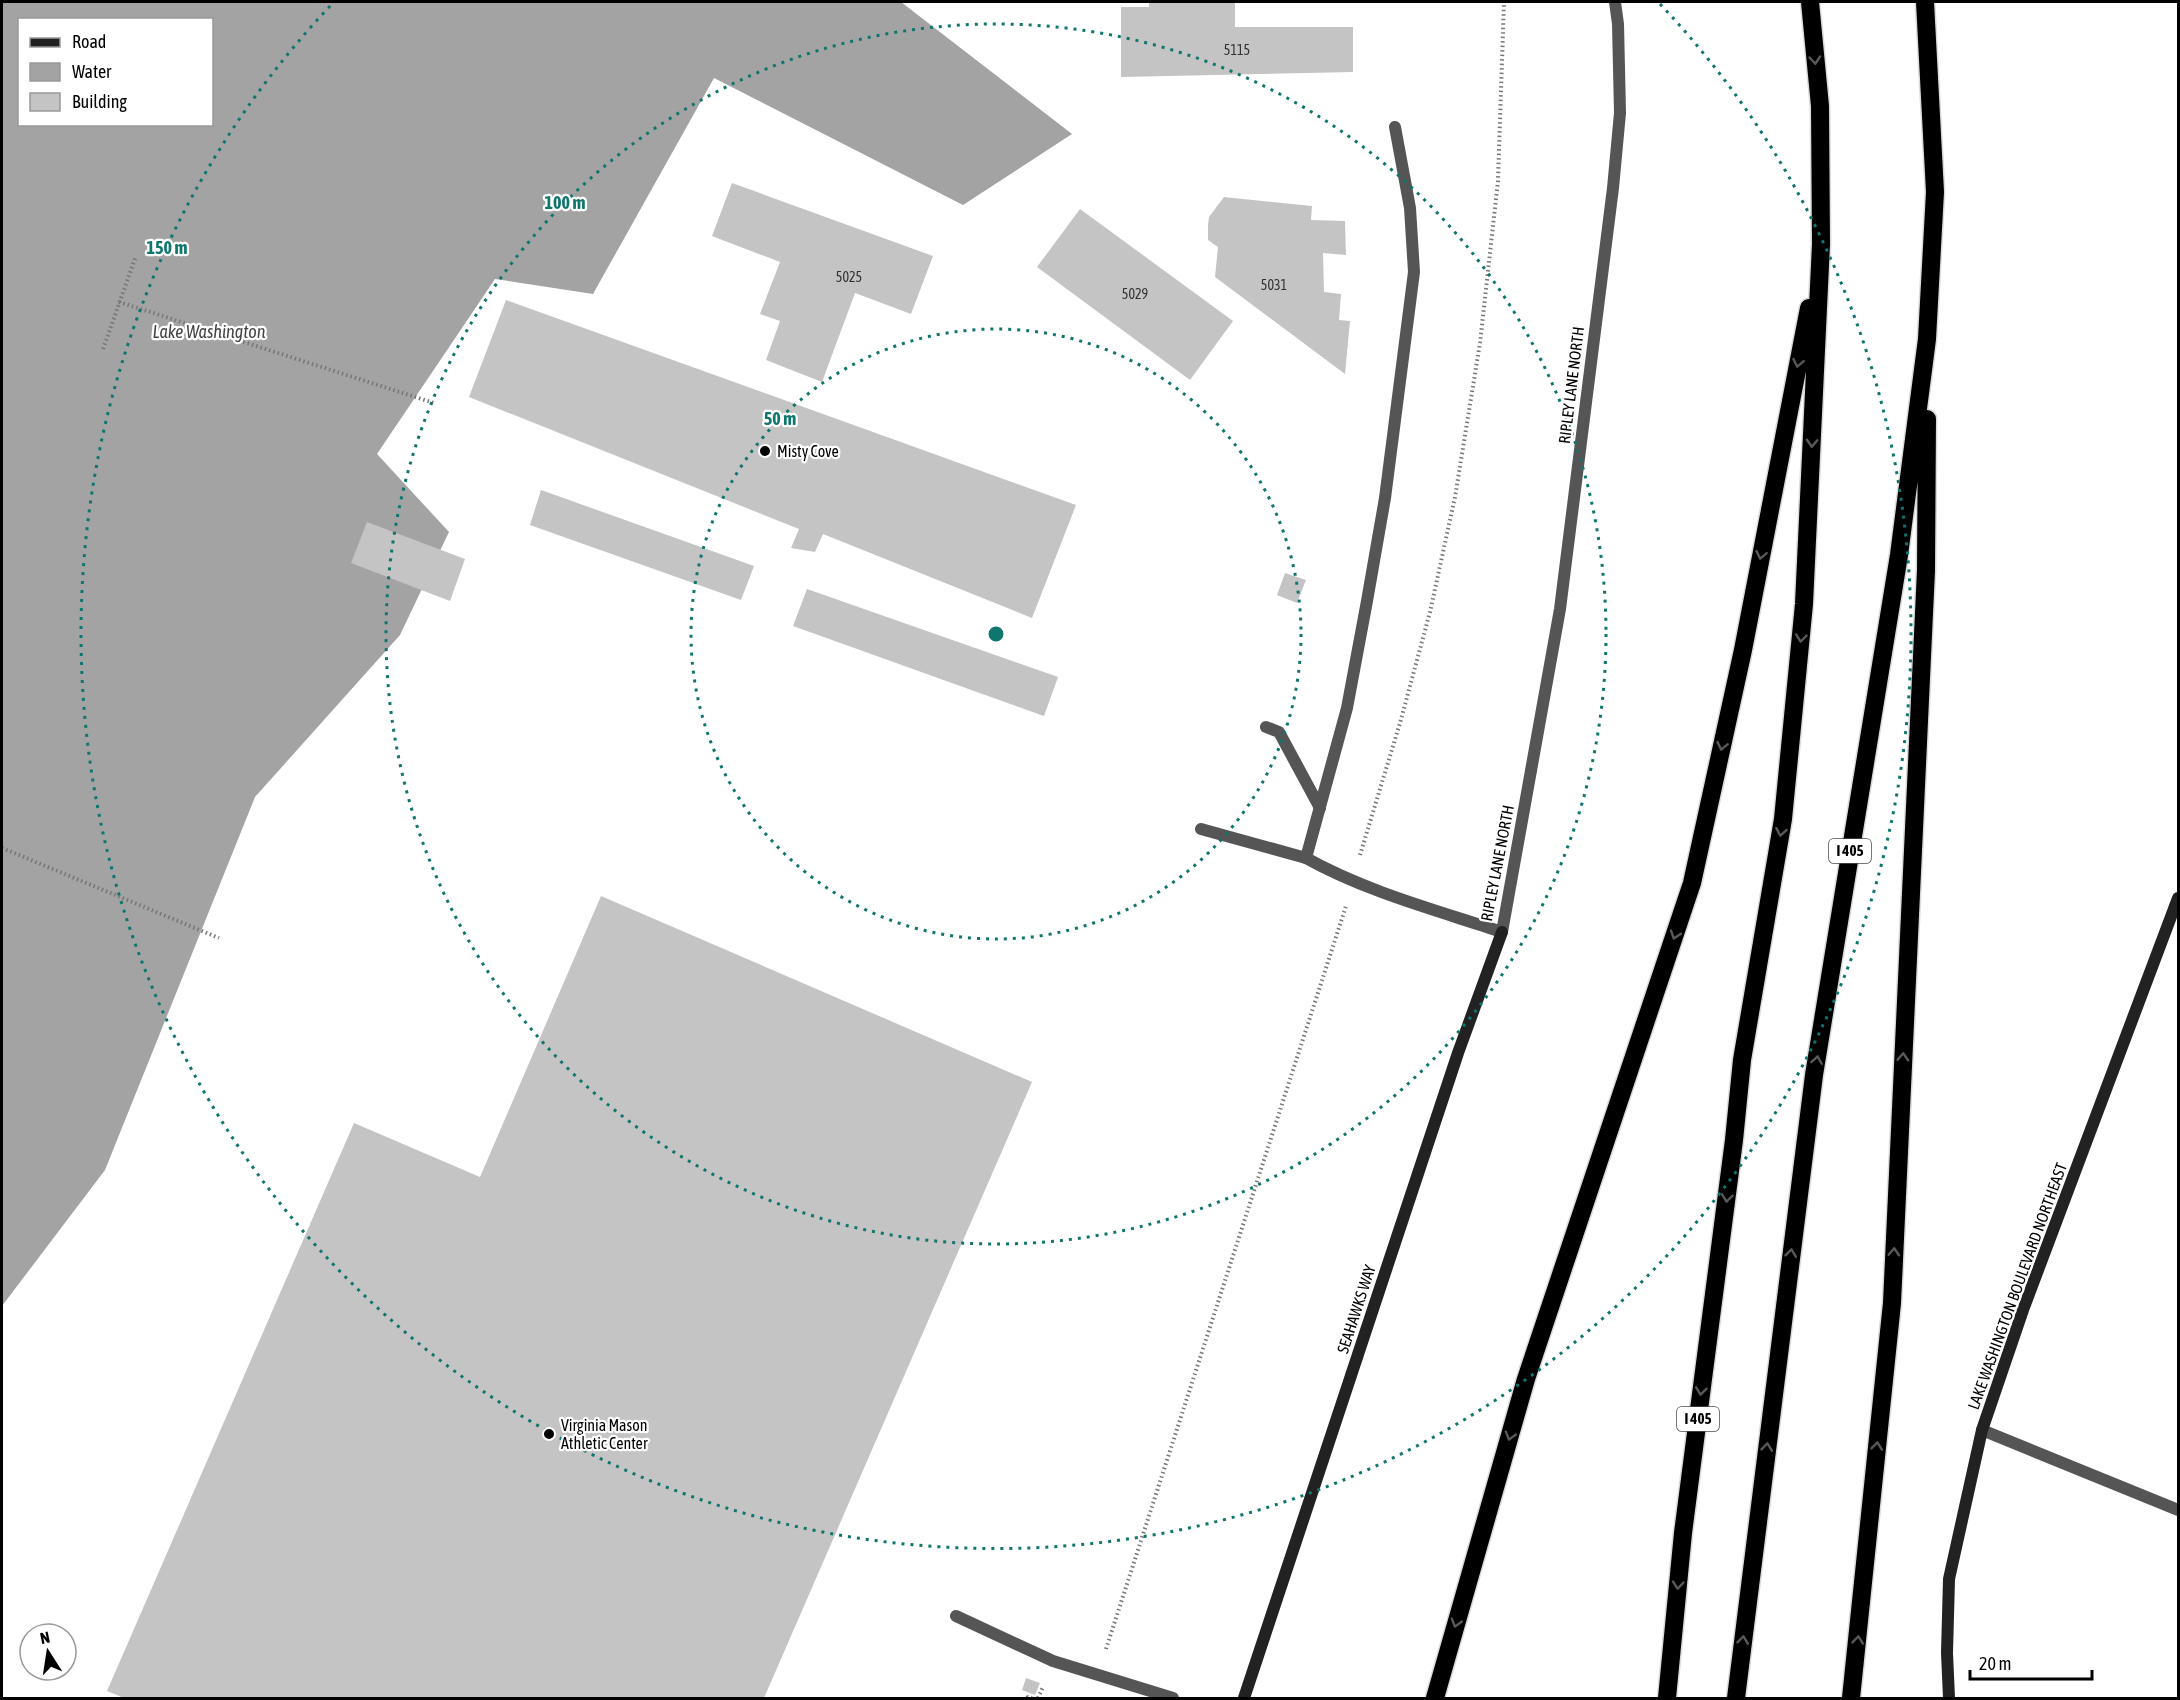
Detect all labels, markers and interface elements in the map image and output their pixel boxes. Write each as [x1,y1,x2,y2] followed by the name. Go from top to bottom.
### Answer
[18,18,213,126] legend
[72,31,106,52] text: Road
[1224,42,1250,58] house number: 5115
[1808,55,1821,64] one-way arrow
[72,61,112,82] text: Water
[72,91,127,112] text: Building
[545,192,585,213] text: 100 m
[147,237,187,258] text: 150 m
[836,269,862,285] house number: 5025
[1261,277,1287,293] house number: 5031
[1122,286,1148,302] house number: 5029
[152,321,266,342] water label: Lake Washington
[1555,325,1587,445] street label: RIPLEY LANE NORTH
[1792,358,1805,368] one-way arrow
[764,408,796,429] text: 50 m
[1805,439,1818,448] one-way arrow
[777,442,839,461] place label: Misty Cove
[758,444,772,458] marker: Misty Cove
[1755,550,1768,560] one-way arrow
[986,624,1006,644] centre of rings
[1795,633,1808,643] one-way arrow
[1716,741,1729,751] one-way arrow
[1477,803,1517,923] street label: RIPLEY LANE NORTH
[1775,827,1787,837] one-way arrow
[1829,839,1871,863] road number: I 405
[1669,929,1682,940] one-way arrow
[1897,1053,1910,1062] one-way arrow
[1810,1055,1823,1065] one-way arrow
[1964,1160,2070,1412] street label: LAKE WASHINGTON BOULEVARD NORTHEAST
[1721,1193,1733,1202] one-way arrow
[1887,1248,1900,1257] one-way arrow
[1785,1249,1797,1258] one-way arrow
[1333,1262,1379,1356] street label: SEAHAWKS WAY
[1696,1386,1708,1396] one-way arrow
[1677,1407,1719,1431] road number: I 405
[561,1416,648,1452] place label: Virginia Mason Athletic Center
[542,1427,556,1441] marker: Virginia Mason Athletic Center
[1505,1430,1517,1441] one-way arrow
[1760,1442,1773,1451] one-way arrow
[1870,1442,1883,1451] one-way arrow
[1672,1580,1685,1589] one-way arrow
[1451,1617,1463,1628] one-way arrow
[18,1622,78,1682] north arrow
[38,1628,51,1647] text: N
[1737,1636,1749,1645] one-way arrow
[1851,1636,1863,1645] one-way arrow
[1970,1643,2092,1681] scale bar
[1979,1653,2011,1674] text: 20 m

